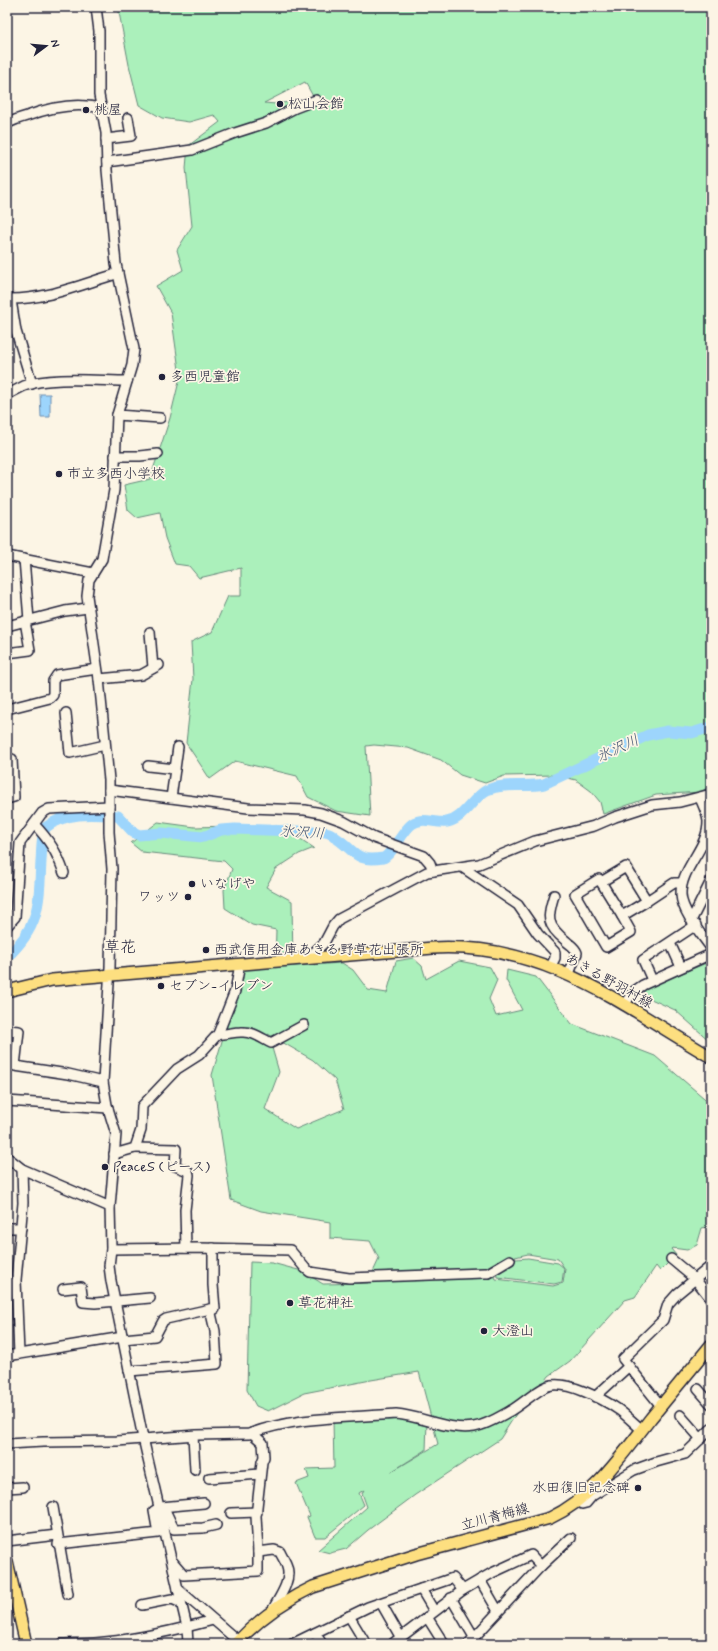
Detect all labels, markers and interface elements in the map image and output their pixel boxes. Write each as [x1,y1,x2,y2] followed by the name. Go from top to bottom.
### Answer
[26,26,66,66] north arrow
[47,38,62,49] text: N
[288,95,344,113] place label: 松山会館
[275,99,285,109] marker: 松山会館
[94,101,122,119] place label: 桃屋
[81,105,91,115] marker: 桃屋
[170,368,240,386] place label: 多西児童館
[157,372,167,382] marker: 多西児童館
[67,465,165,483] place label: 市立多西小学校
[54,469,64,479] marker: 市立多西小学校
[593,730,643,768] water label: 氷沢川
[279,821,325,845] water label: 氷沢川
[200,875,256,893] place label: いなげや
[187,879,197,889] marker: いなげや
[138,888,180,906] place label: ワッツ
[183,892,193,902] marker: ワッツ
[104,937,136,958] district label: 草花
[214,941,424,959] place label: 西武信用金庫あきる野草花出張所
[201,945,211,955] marker: 西武信用金庫あきる野草花出張所
[562,949,656,1013] street label: あきる野羽村線
[169,977,273,995] place label: セブン-イレブン
[156,981,166,991] marker: セブン-イレブン
[113,1158,210,1176] place label: PeaceS (ピース)
[100,1162,110,1172] marker: PeaceS (ピース)
[298,1294,354,1312] place label: 草花神社
[285,1298,295,1308] marker: 草花神社
[492,1322,534,1340] place label: 大澄山
[479,1326,489,1336] marker: 大澄山
[532,1479,630,1497] place label: 水田復旧記念碑
[633,1483,643,1493] marker: 水田復旧記念碑
[459,1499,531,1535] street label: 立川青梅線

